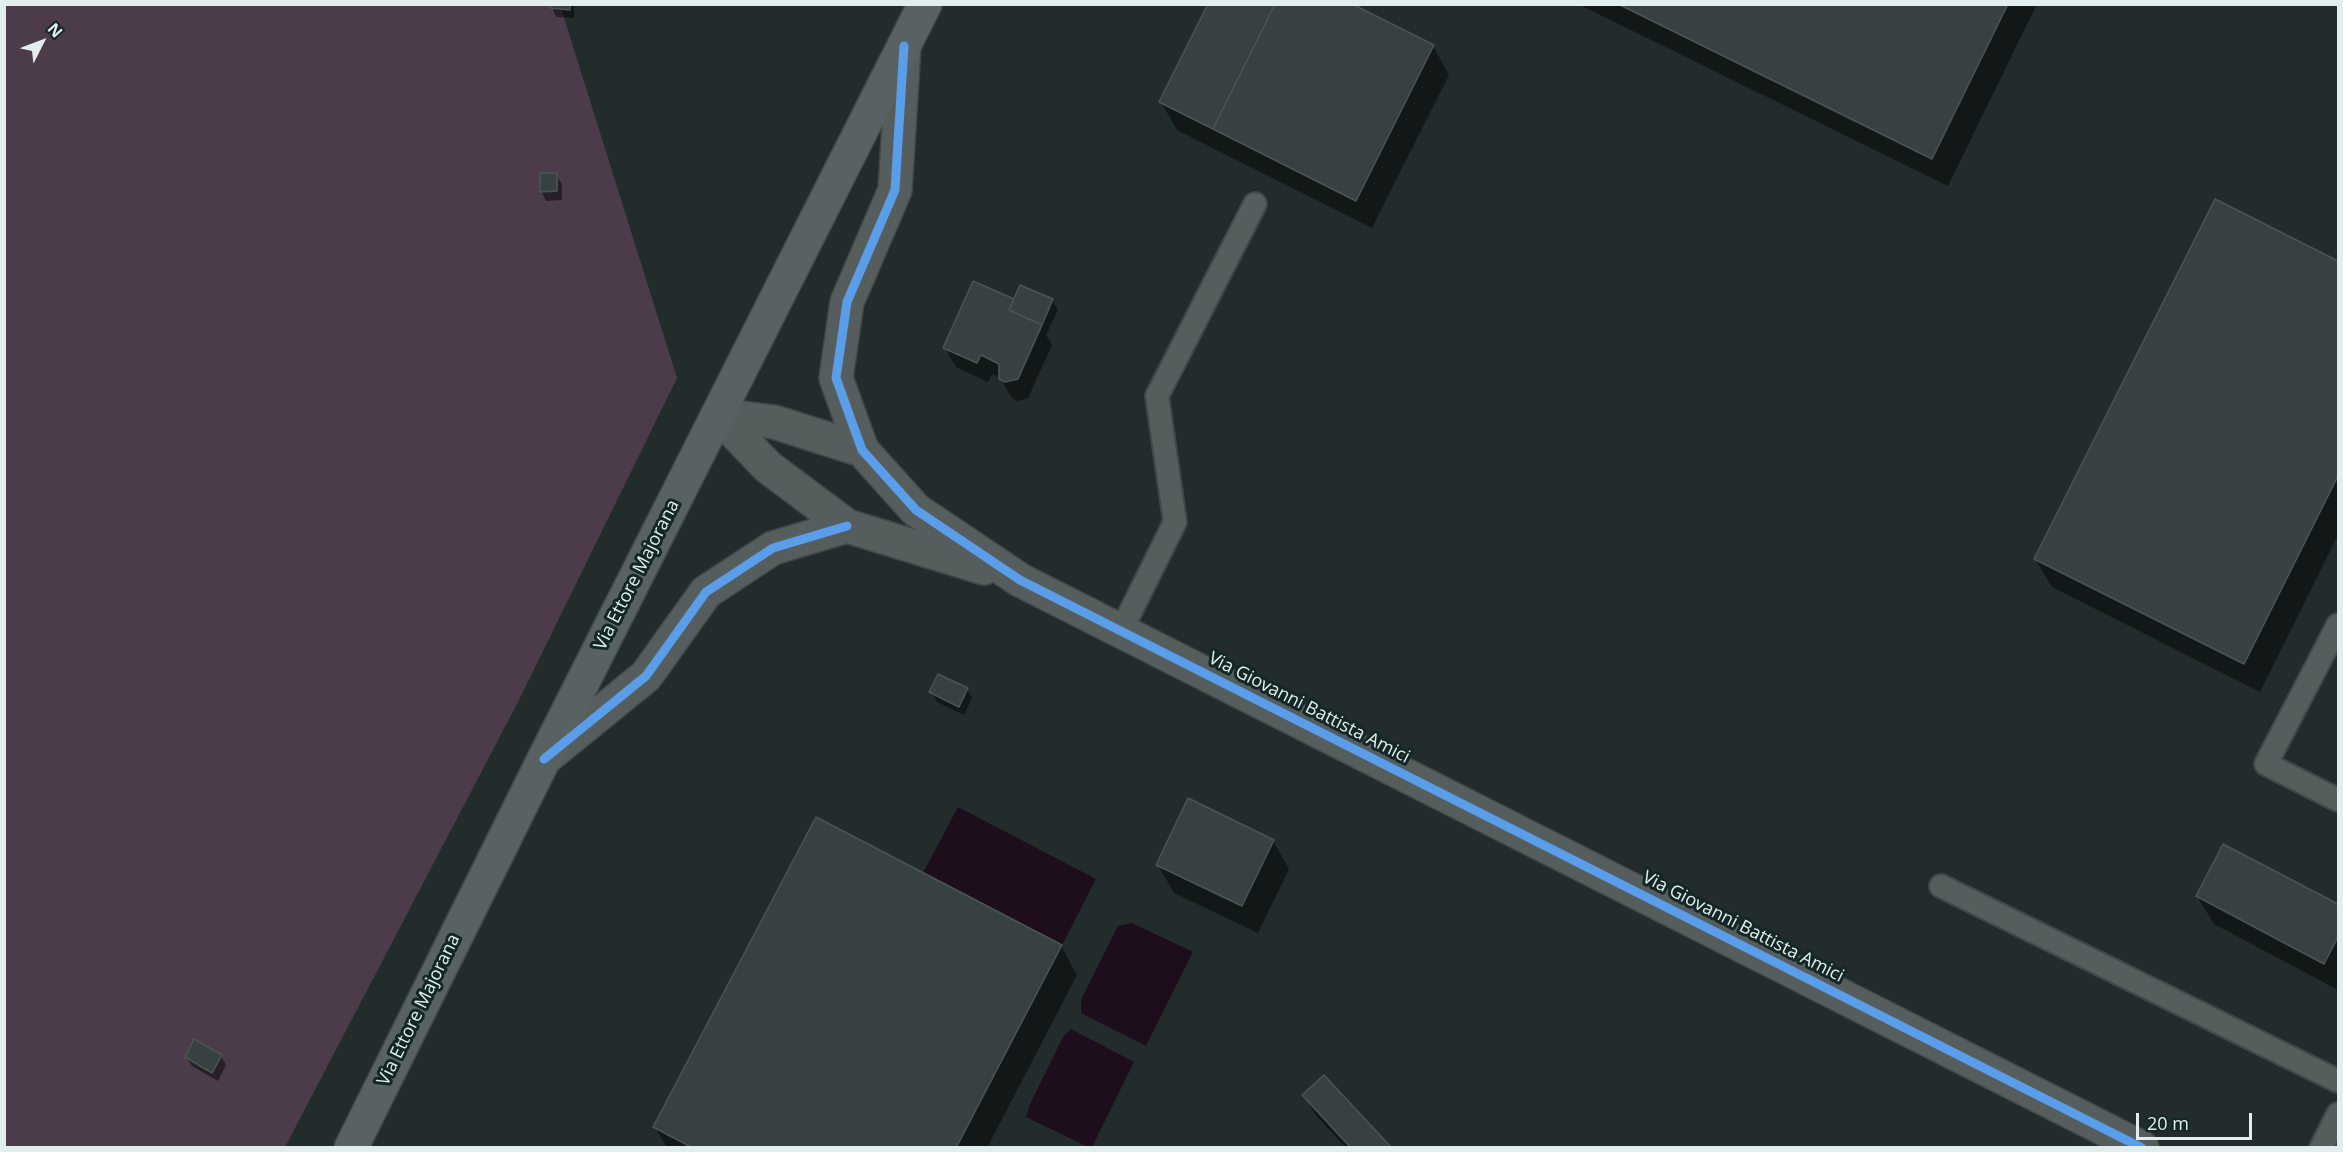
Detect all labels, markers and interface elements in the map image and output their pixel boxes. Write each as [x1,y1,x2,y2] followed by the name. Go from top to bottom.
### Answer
[12,12,72,72] north arrow
[43,18,68,42] text: N
[590,496,684,654] street label: Via Ettore Majorana
[1205,648,1413,768] street label: Via Giovanni Battista Amici
[1639,867,1847,987] street label: Via Giovanni Battista Amici
[373,931,465,1089] street label: Via Ettore Majorana
[2139,1101,2254,1139] scale bar
[2147,1111,2189,1135] text: 20 m

